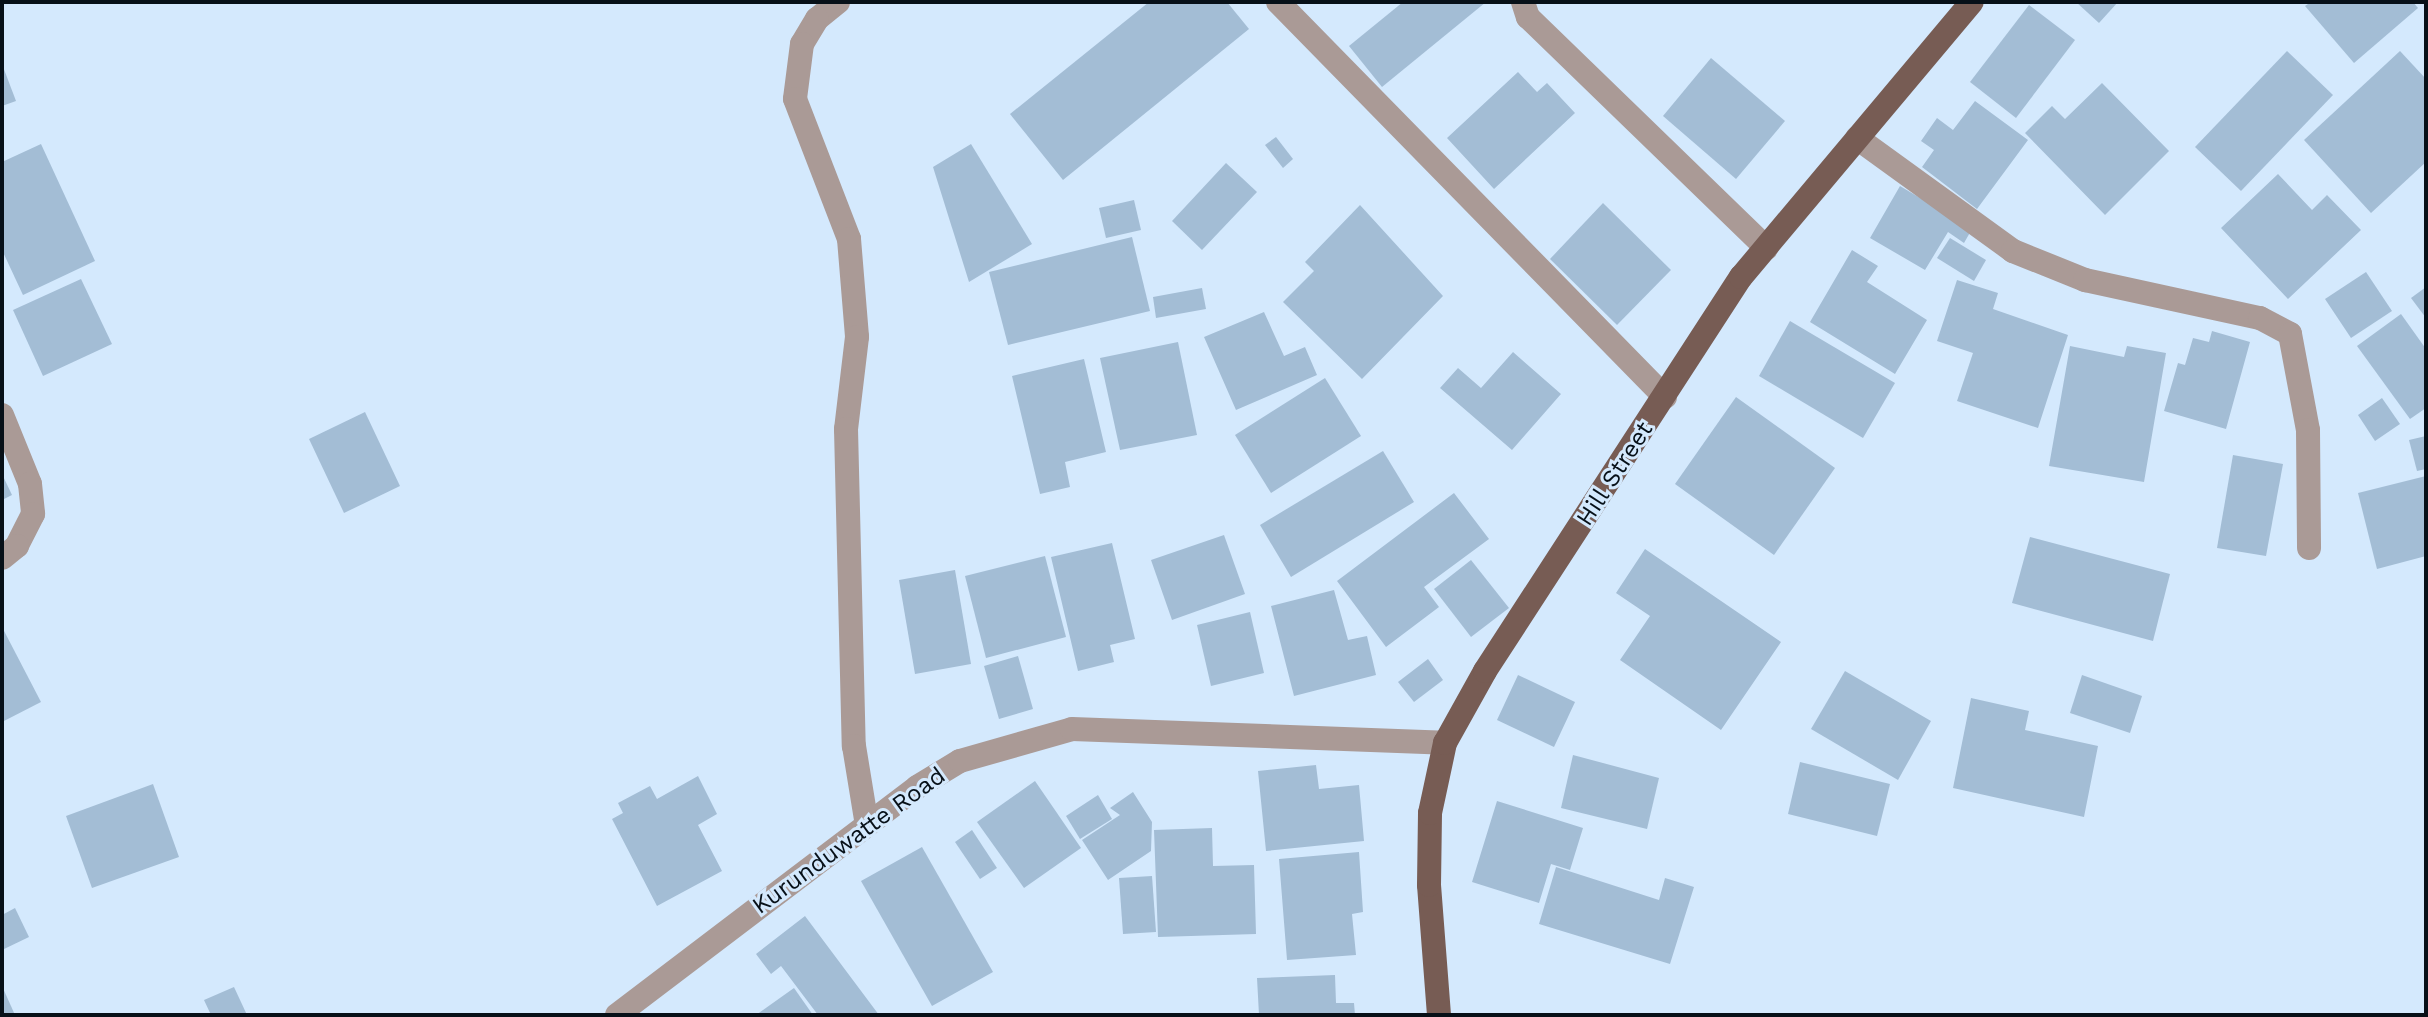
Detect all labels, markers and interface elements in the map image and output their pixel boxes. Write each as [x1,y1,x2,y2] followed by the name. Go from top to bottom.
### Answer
[1570,416,1660,532] street label: Hill Street
[747,761,951,921] street label: Kurunduwatte Road

